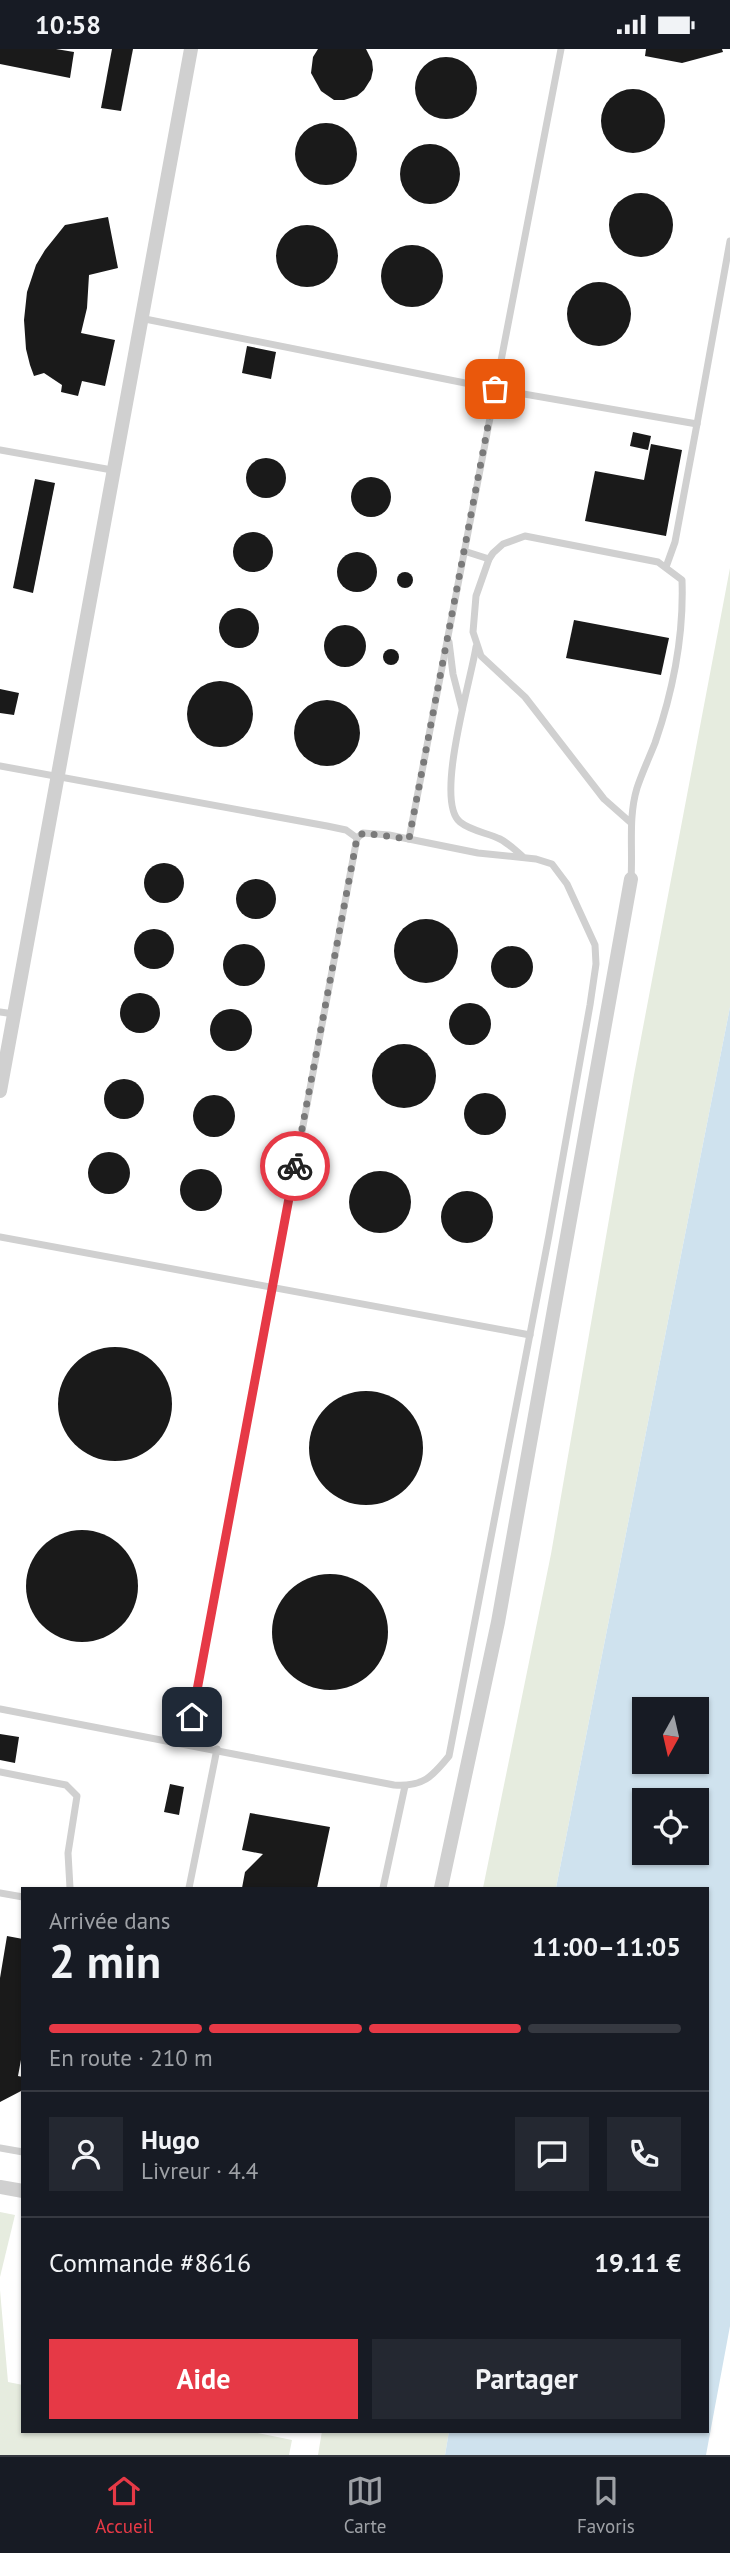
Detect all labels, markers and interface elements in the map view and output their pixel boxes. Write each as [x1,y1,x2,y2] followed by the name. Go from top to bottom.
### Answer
[35,8,101,41] text: 10:58
[465,359,525,419] pin
[476,370,514,408] icon: bag
[260,1131,330,1201] courier
[276,1147,314,1185] icon: bike
[162,1687,222,1747] pin
[632,1697,709,1775] north arrow
[632,1697,709,1865] map controls
[173,1698,211,1736] icon: home
[632,1788,709,1865] button: locate
[49,1906,170,1935] text: Arrivée dans
[532,1930,681,1963] text: 11:00–11:05
[49,1931,161,1991] text: 2 min
[49,2043,213,2072] text: En route · 210 m
[49,2117,123,2191] button: person
[515,2117,589,2191] button: chat
[607,2117,681,2191] button: phone
[141,2123,200,2156] text: Hugo
[141,2156,258,2185] text: Livreur · 4.4
[49,2246,251,2279] text: Commande #8616
[594,2246,681,2279] text: 19.11 €
[49,2339,358,2419] button: Aide
[372,2339,681,2419] button: Partager
[95,2472,153,2538] tab: Accueil
[344,2472,387,2538] tab: Carte
[577,2472,635,2538] tab: Favoris

